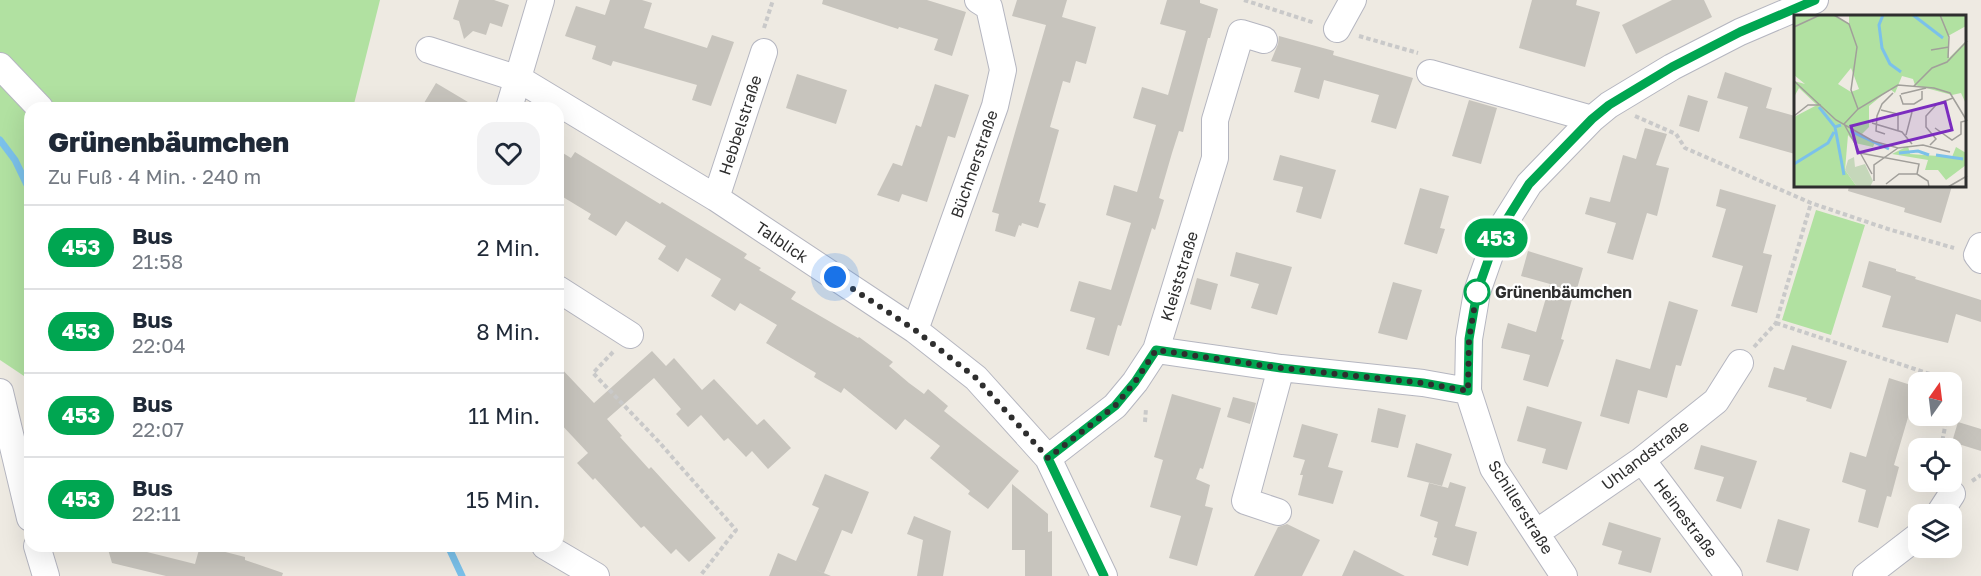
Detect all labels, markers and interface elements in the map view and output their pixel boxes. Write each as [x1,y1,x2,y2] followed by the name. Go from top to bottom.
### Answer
[1794,15,1966,188] inset map
[714,72,766,178] street label: Hebbelstraße
[946,107,1002,221] street label: Büchnerstraße
[477,122,540,185] button: heart
[48,125,289,158] text: Grünenbäumchen
[48,164,261,188] text: Zu Fuß · 4 Min. · 240 m
[752,217,812,267] street label: Talblick
[1462,218,1531,258] line badge: 453
[132,222,173,249] text: Bus
[1477,225,1515,251] text: 453
[1156,229,1202,323] street label: Kleiststraße
[62,234,100,260] text: 453
[477,234,540,261] text: 2 Min.
[132,249,183,273] text: 21:58
[820,262,850,292] your location
[1464,279,1490,305] marker: Grünenbäumchen
[1495,282,1632,302] place label: Grünenbäumchen
[132,306,173,333] text: Bus
[62,318,100,344] text: 453
[476,318,540,345] text: 8 Min.
[132,333,186,357] text: 22:04
[1908,372,1962,426] north arrow
[1908,372,1962,558] map controls
[132,390,173,417] text: Bus
[62,402,100,428] text: 453
[468,402,540,429] text: 11 Min.
[1597,416,1693,494] street label: Uhlandstraße
[132,417,184,441] text: 22:07
[1908,438,1962,492] button: locate
[1484,456,1558,558] street label: Schillerstraße
[132,474,173,501] text: Bus
[1650,475,1722,561] street label: Heinestraße
[62,486,100,512] text: 453
[466,486,540,513] text: 15 Min.
[132,501,181,525] text: 22:11
[1908,504,1962,558] button: layers

